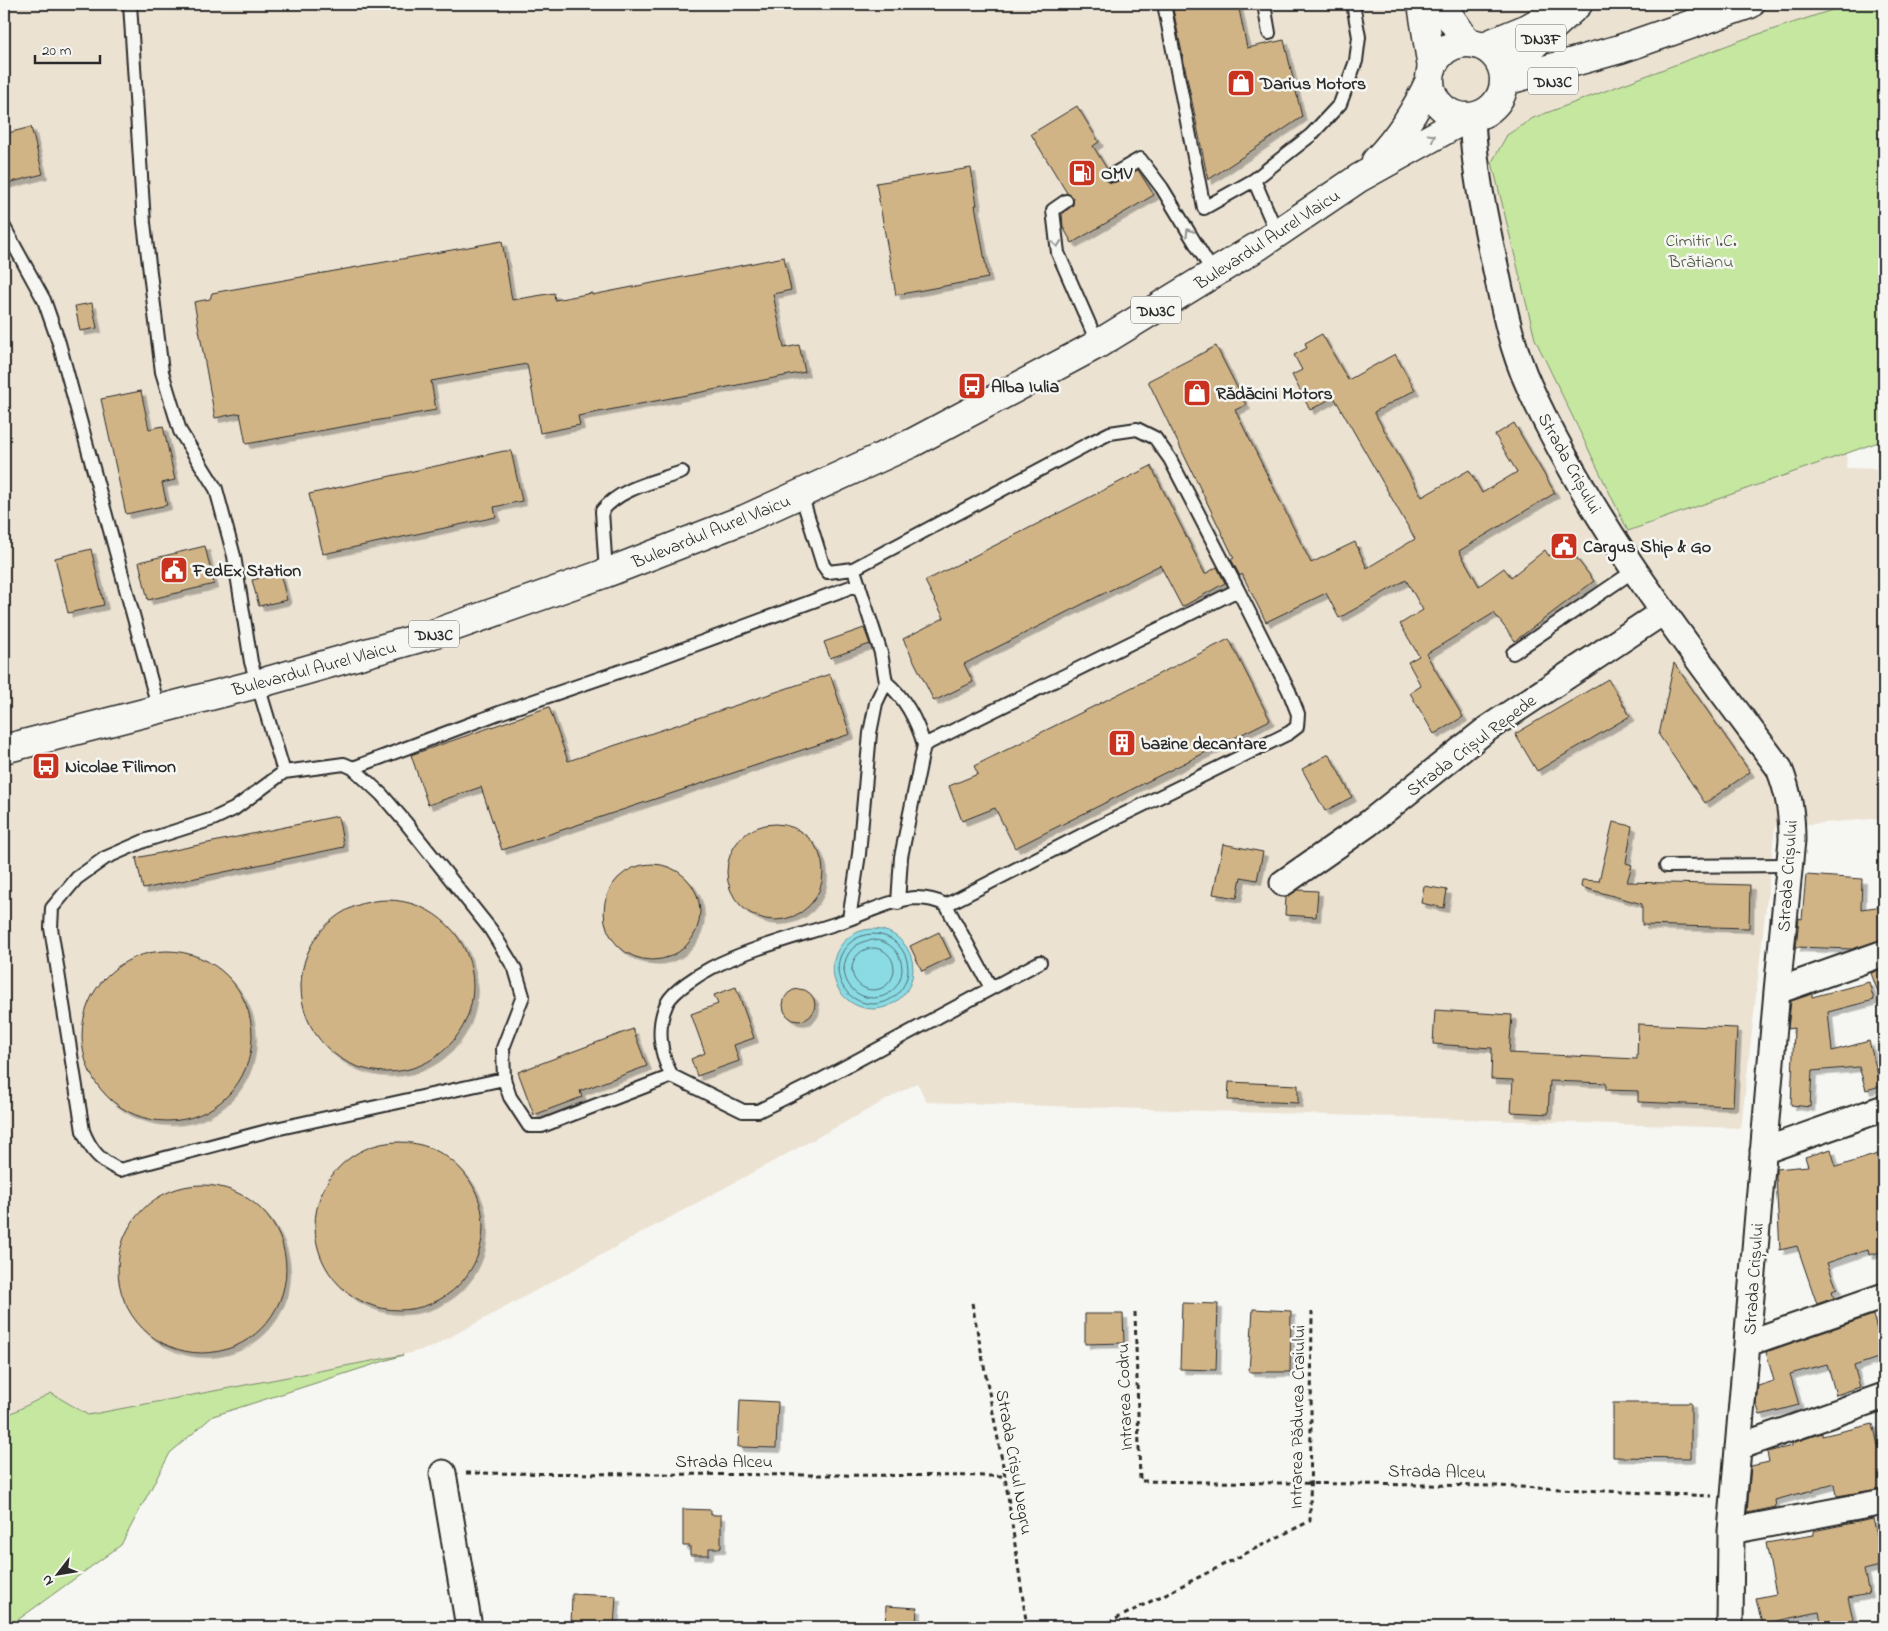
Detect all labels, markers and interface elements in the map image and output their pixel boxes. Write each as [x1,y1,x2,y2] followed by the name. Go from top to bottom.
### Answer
[1516,24,1566,52] road number: DN3F
[35,32,100,64] scale bar
[42,40,72,62] text: 20 m
[1226,68,1256,98] shop icon: Darius Motors
[1528,68,1578,94] road number: DN3C
[1259,72,1366,98] place label: Darius Motors
[1427,133,1436,143] one-way arrow
[1067,158,1097,188] fuel station icon: OMV
[1101,162,1133,188] place label: OMV
[1189,184,1346,298] street label: Bulevardul Aurel Vlaicu
[1185,229,1195,238] one-way arrow
[1665,229,1737,276] park label: Cimitir I.C. Brătianu
[1051,240,1062,248] one-way arrow
[1131,296,1181,324] road number: DN3C
[957,371,987,401] bus stop icon: Alba Iulia
[991,375,1060,401] place label: Alba Iulia
[1182,378,1212,408] shop icon: Rădăcini Motors
[1216,382,1333,408] place label: Rădăcini Motors
[1530,409,1607,519] street label: Strada Crișului
[628,489,795,577] street label: Bulevardul Aurel Vlaicu
[1549,531,1579,561] public building icon: Cargus Ship & Go
[1583,535,1711,562] place label: Cargus Ship & Go
[159,555,189,585] public building icon: FedEx Station
[192,559,301,585] place label: FedEx Station
[409,620,459,648] road number: DN3C
[229,636,399,705] street label: Bulevardul Aurel Vlaicu
[1402,688,1543,804] street label: Strada Crișul Repede
[1107,728,1137,758] building icon: bazine decantare
[1141,732,1268,758] place label: bazine decantare
[31,751,61,781] bus stop icon: Nicolae Filimon
[65,755,176,781] place label: Nicolae Filimon
[1772,819,1806,933] street label: Strada Crișului
[1738,1222,1772,1336] street label: Strada Crișului
[1284,1325,1314,1509] street label: Intrarea Pădurea Craiului
[1111,1343,1141,1451] street label: Intrarea Codru
[986,1388,1039,1537] street label: Strada Crișul Negru
[675,1450,773,1476] street label: Strada Alceu
[1388,1459,1486,1487] street label: Strada Alceu
[32,1548,82,1598] north arrow
[37,1570,60,1589] text: N

